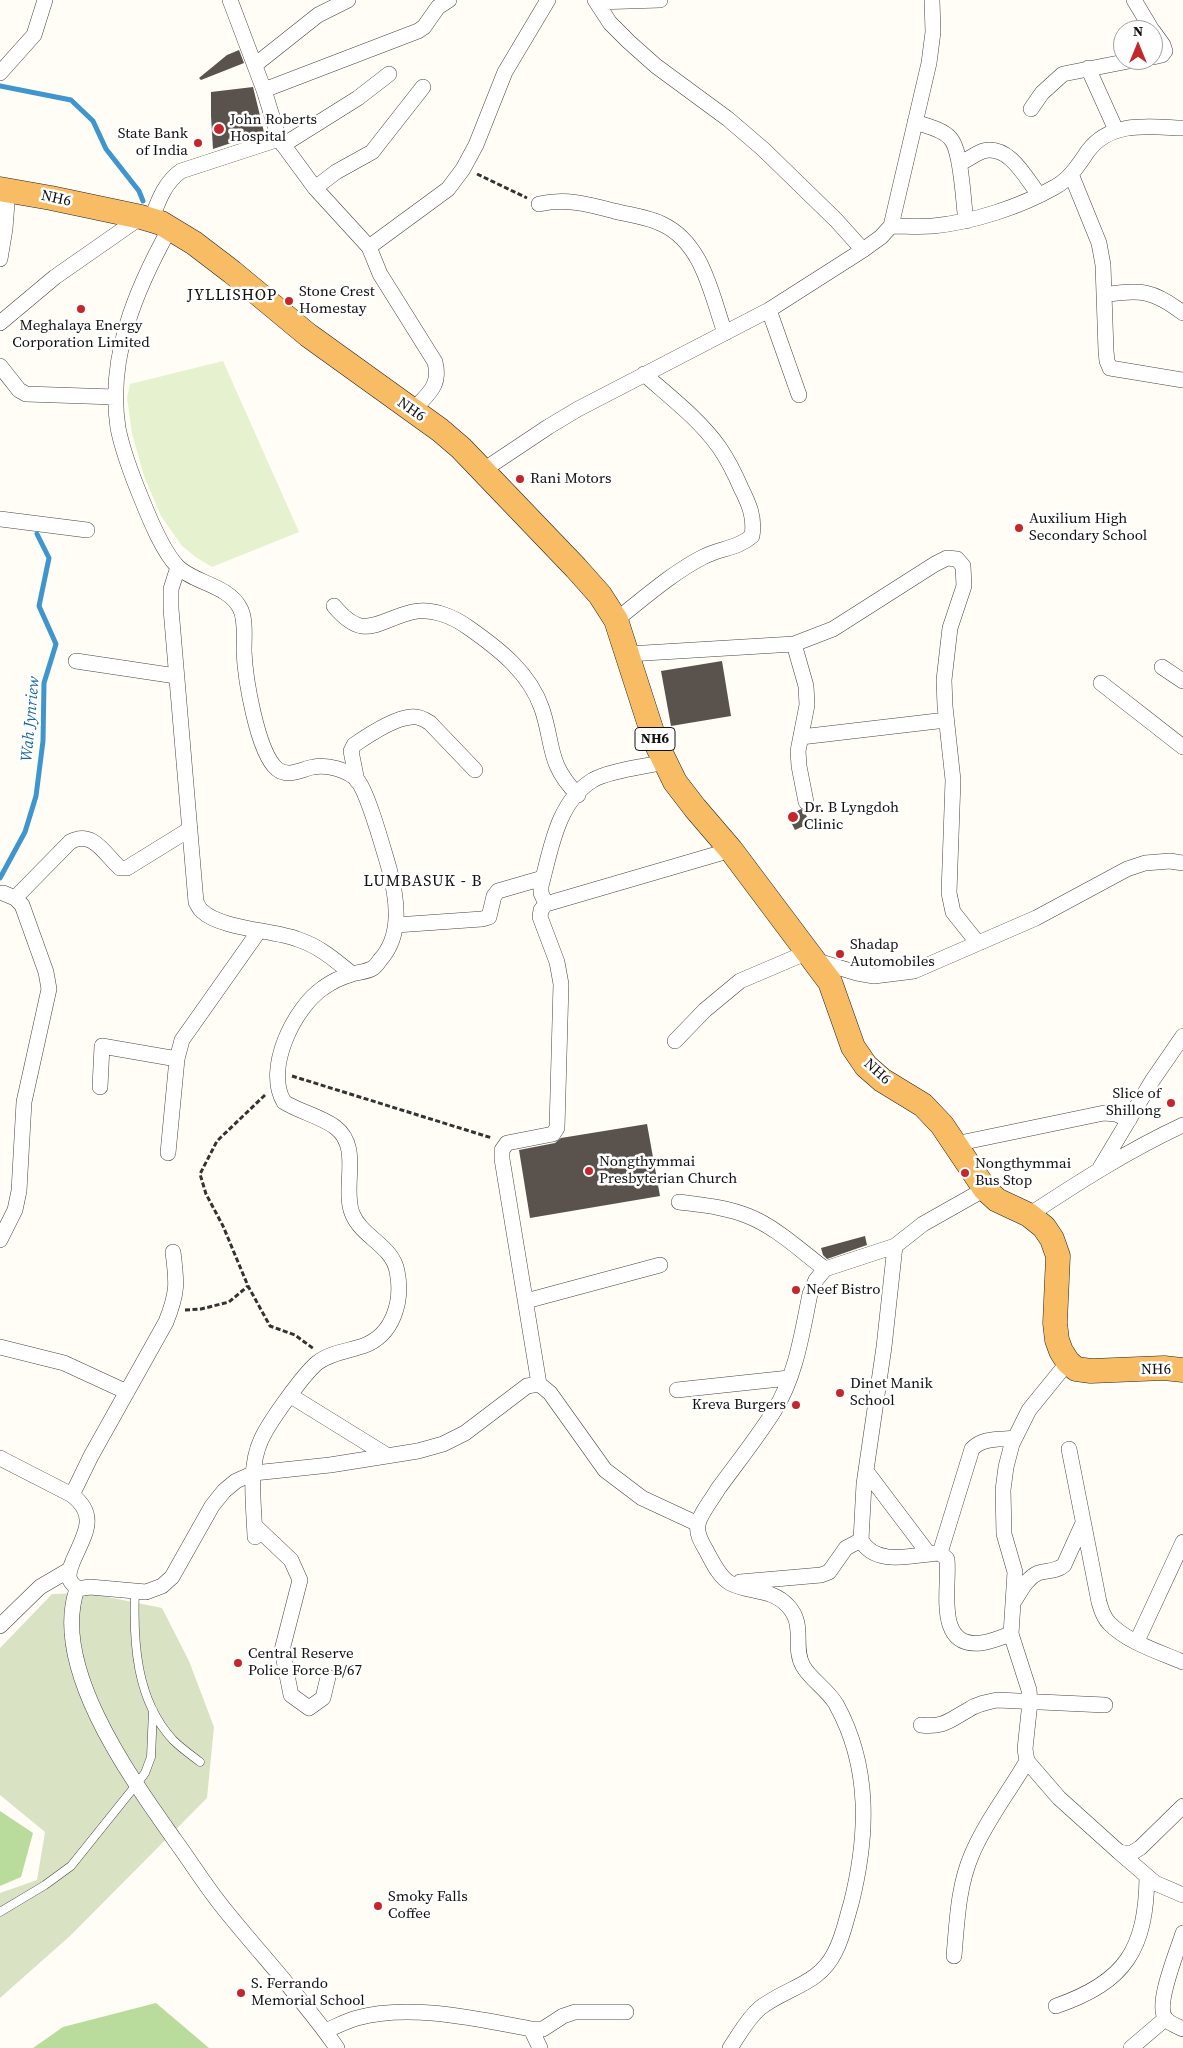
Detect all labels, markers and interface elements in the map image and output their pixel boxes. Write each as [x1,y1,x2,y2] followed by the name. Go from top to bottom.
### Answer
[1113,20,1163,70] north arrow
[1133,21,1143,41] text: N
[230,111,317,146] place label: John Roberts Hospital
[212,122,226,136] marker: John Roberts Hospital
[118,125,188,160] place label: State Bank of India
[192,137,204,149] marker: State Bank of India
[39,187,73,211] street label: NH6
[299,283,375,318] place label: Stone Crest Homestay
[186,286,278,306] district label: JYLLISHOP
[283,295,295,307] marker: Stone Crest Homestay
[75,303,87,315] marker: Meghalaya Energy Corporation Limited
[12,317,150,352] place label: Meghalaya Energy Corporation Limited
[393,394,429,426] street label: NH6
[530,470,612,488] place label: Rani Motors
[514,473,526,485] marker: Rani Motors
[1029,510,1147,545] place label: Auxilium High Secondary School
[1013,522,1025,534] marker: Auxilium High Secondary School
[18,676,44,762] water label: Wah Jynriew
[635,728,675,751] road number: NH6
[804,799,899,834] place label: Dr. B Lyngdoh Clinic
[786,810,800,824] marker: Dr. B Lyngdoh Clinic
[362,872,484,892] district label: LUMBASUK - B
[850,936,935,971] place label: Shadap Automobiles
[834,948,846,960] marker: Shadap Automobiles
[860,1055,894,1089] street label: NH6
[1106,1085,1161,1120] place label: Slice of Shillong
[1165,1097,1177,1109] marker: Slice of Shillong
[599,1153,737,1188] place label: Nongthymmai Presbyterian Church
[975,1155,1071,1190] place label: Nongthymmai Bus Stop
[583,1165,595,1177] marker: Nongthymmai Presbyterian Church
[959,1167,971,1179] marker: Nongthymmai Bus Stop
[806,1281,881,1299] place label: Neef Bistro
[790,1284,802,1296] marker: Neef Bistro
[1141,1361,1171,1379] street label: NH6
[850,1375,933,1410] place label: Dinet Manik School
[834,1387,846,1399] marker: Dinet Manik School
[692,1396,786,1414] place label: Kreva Burgers
[790,1399,802,1411] marker: Kreva Burgers
[248,1645,362,1680] place label: Central Reserve Police Force B/67
[232,1657,244,1669] marker: Central Reserve Police Force B/67
[388,1888,468,1923] place label: Smoky Falls Coffee
[372,1900,384,1912] marker: Smoky Falls Coffee
[251,1975,365,2010] place label: S. Ferrando Memorial School
[235,1987,247,1999] marker: S. Ferrando Memorial School

